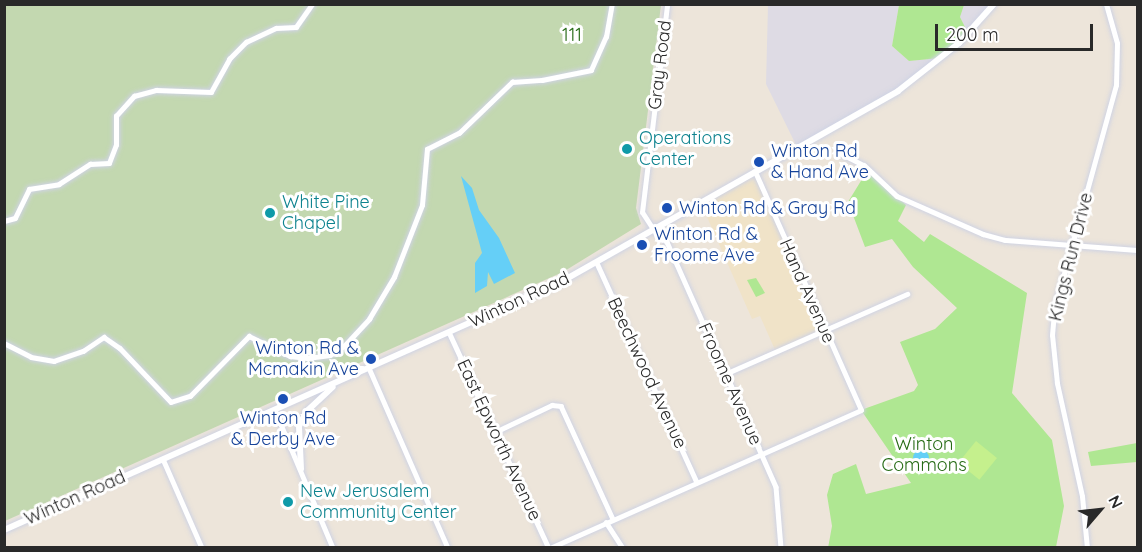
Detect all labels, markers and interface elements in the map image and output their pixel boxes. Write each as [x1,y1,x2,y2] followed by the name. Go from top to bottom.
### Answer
[938,12,1096,50] scale bar
[644,19,676,111] street label: Gray Road
[946,23,999,46] text: 200 m
[562,24,582,46] park label: 111
[639,128,731,170] place label: Operations Center
[771,141,869,184] place label: Winton Rd & Hand Ave
[620,142,634,156] marker: Operations Center
[752,155,766,169] marker: Winton Rd & Hand Ave
[1045,191,1097,323] street label: Kings Run Drive
[282,192,370,234] place label: White Pine Chapel
[679,197,856,219] place label: Winton Rd & Gray Rd
[660,201,674,215] marker: Winton Rd & Gray Rd
[263,206,277,220] marker: White Pine Chapel
[654,224,758,266] place label: Winton Rd & Froome Ave
[774,236,840,346] street label: Hand Avenue
[635,238,649,252] marker: Winton Rd & Froome Ave
[465,267,573,333] street label: Winton Road
[603,294,691,452] street label: Beechwood Avenue
[693,320,767,448] street label: Froome Avenue
[248,338,359,380] place label: Winton Rd & Mcmakin Ave
[364,352,378,366] marker: Winton Rd & Mcmakin Ave
[452,356,546,524] street label: East Epworth Avenue
[276,392,290,406] marker: Winton Rd & Derby Ave
[231,408,335,450] place label: Winton Rd & Derby Ave
[881,434,967,476] park label: Winton Commons
[21,466,129,530] street label: Winton Road
[1070,480,1130,540] north arrow
[300,481,457,524] place label: New Jerusalem Community Center
[1104,492,1127,511] text: N
[281,495,295,509] marker: New Jerusalem Community Center

